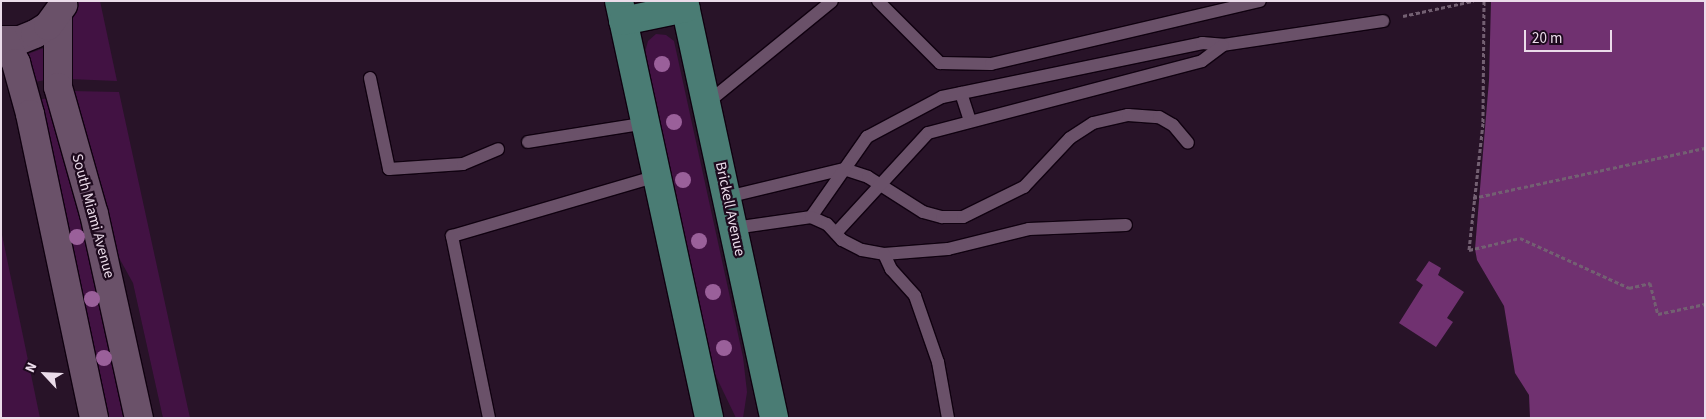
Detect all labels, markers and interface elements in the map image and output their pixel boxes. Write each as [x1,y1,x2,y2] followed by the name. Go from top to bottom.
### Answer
[1526,20,1614,52] scale bar
[1532,28,1562,49] text: 20 m
[68,152,118,280] street label: South Miami Avenue
[711,160,749,258] street label: Brickell Avenue
[20,349,70,399] north arrow
[20,359,42,376] text: N

